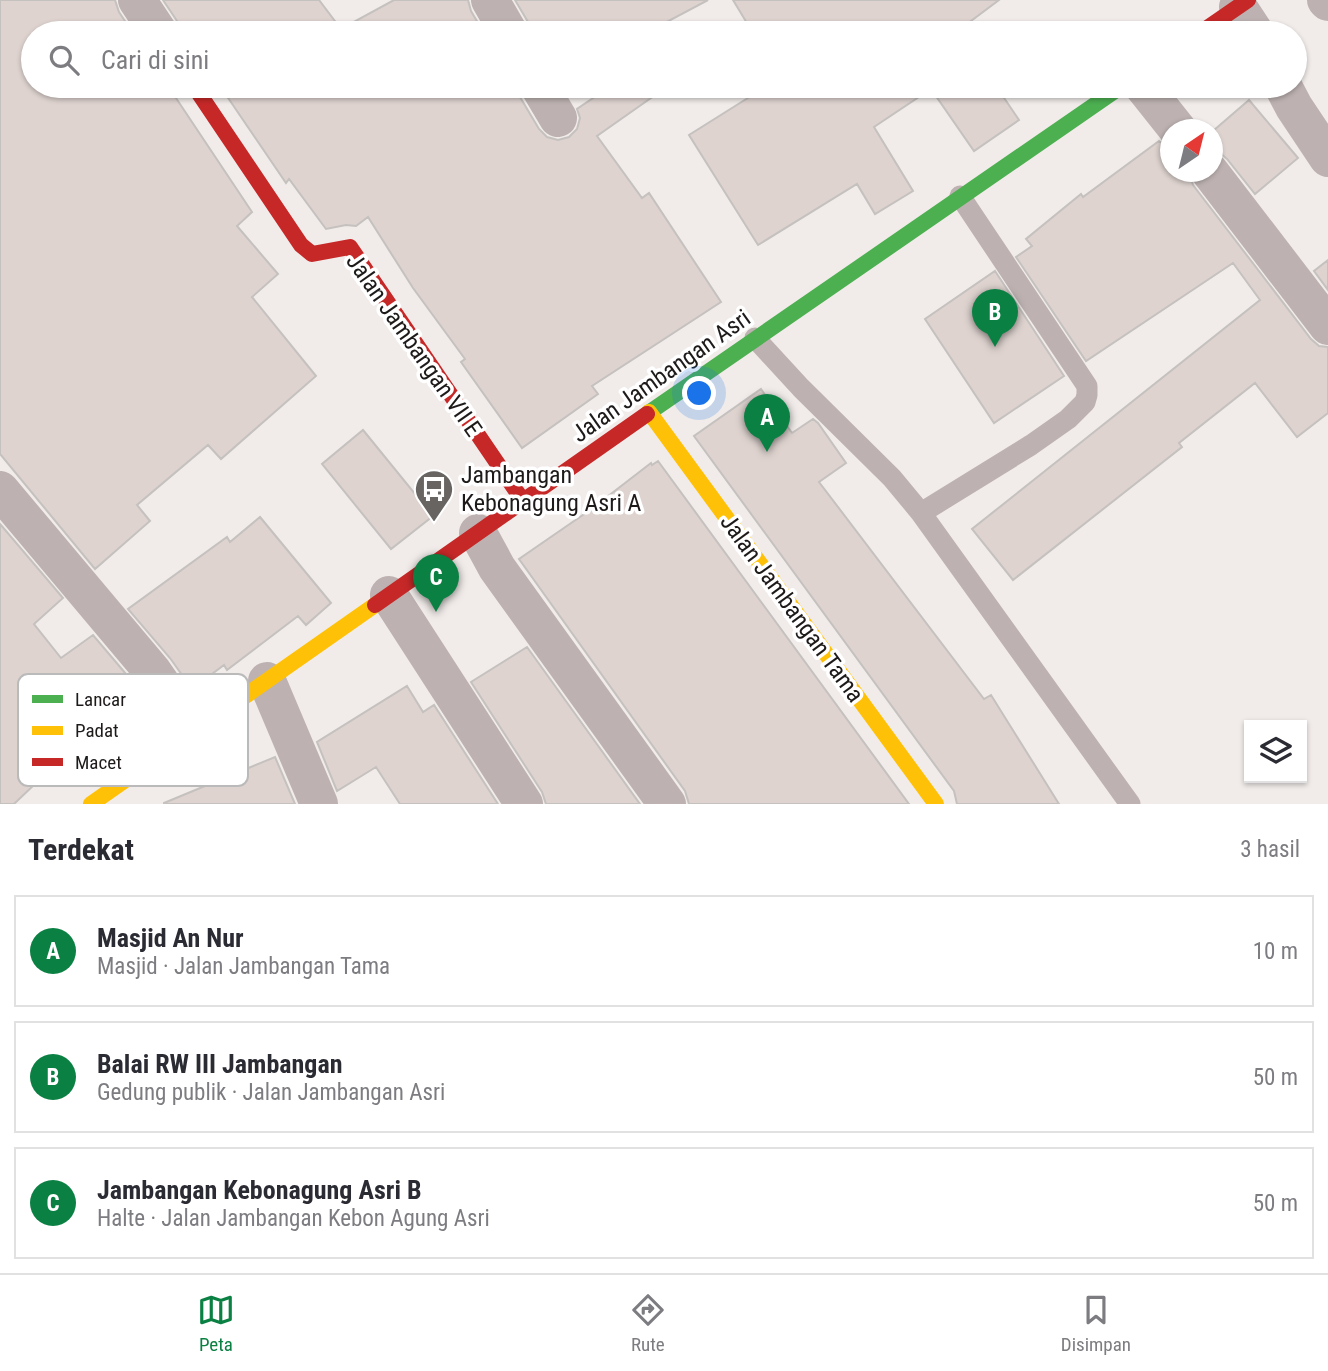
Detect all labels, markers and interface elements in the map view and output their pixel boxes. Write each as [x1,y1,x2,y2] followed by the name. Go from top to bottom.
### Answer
[21,21,1307,98] search box
[45,41,83,79] icon: search
[101,45,209,75] text: Cari di sini
[1160,119,1223,182] north arrow
[340,248,488,442] street label: Jalan Jambangan VII E
[972,289,1018,347] pin: B
[566,304,756,448] street label: Jalan Jambangan Asri
[682,376,716,410] your location
[744,394,790,452] pin: A
[461,461,642,517] place label: Jambangan Kebonagung Asri A
[413,468,455,523] bus stop icon: Jambangan Kebonagung Asri A
[714,509,870,707] street label: Jalan Jambangan Tama
[413,554,459,612] pin: C
[18,674,248,786] legend
[75,688,126,711] text: Lancar
[75,719,119,742] text: Padat
[1244,720,1307,783] map controls
[1244,720,1307,783] button: layers
[75,751,122,774] text: Macet
[28,832,134,867] text: Terdekat
[1240,836,1300,863] text: 3 hasil
[97,923,244,953] text: Masjid An Nur
[46,938,60,965] text: A
[1253,938,1298,965] text: 10 m
[97,953,390,980] text: Masjid · Jalan Jambangan Tama
[97,1049,342,1079] text: Balai RW III Jambangan
[47,1064,59,1091] text: B
[1253,1064,1298,1091] text: 50 m
[97,1079,445,1106] text: Gedung publik · Jalan Jambangan Asri
[97,1175,422,1205] text: Jambangan Kebonagung Asri B
[46,1190,60,1217] text: C
[1253,1190,1298,1217] text: 50 m
[97,1205,490,1232] text: Halte · Jalan Jambangan Kebon Agung Asri
[197,1291,235,1356] tab: Peta
[629,1291,667,1356] tab: Rute
[1061,1291,1131,1356] tab: Disimpan

